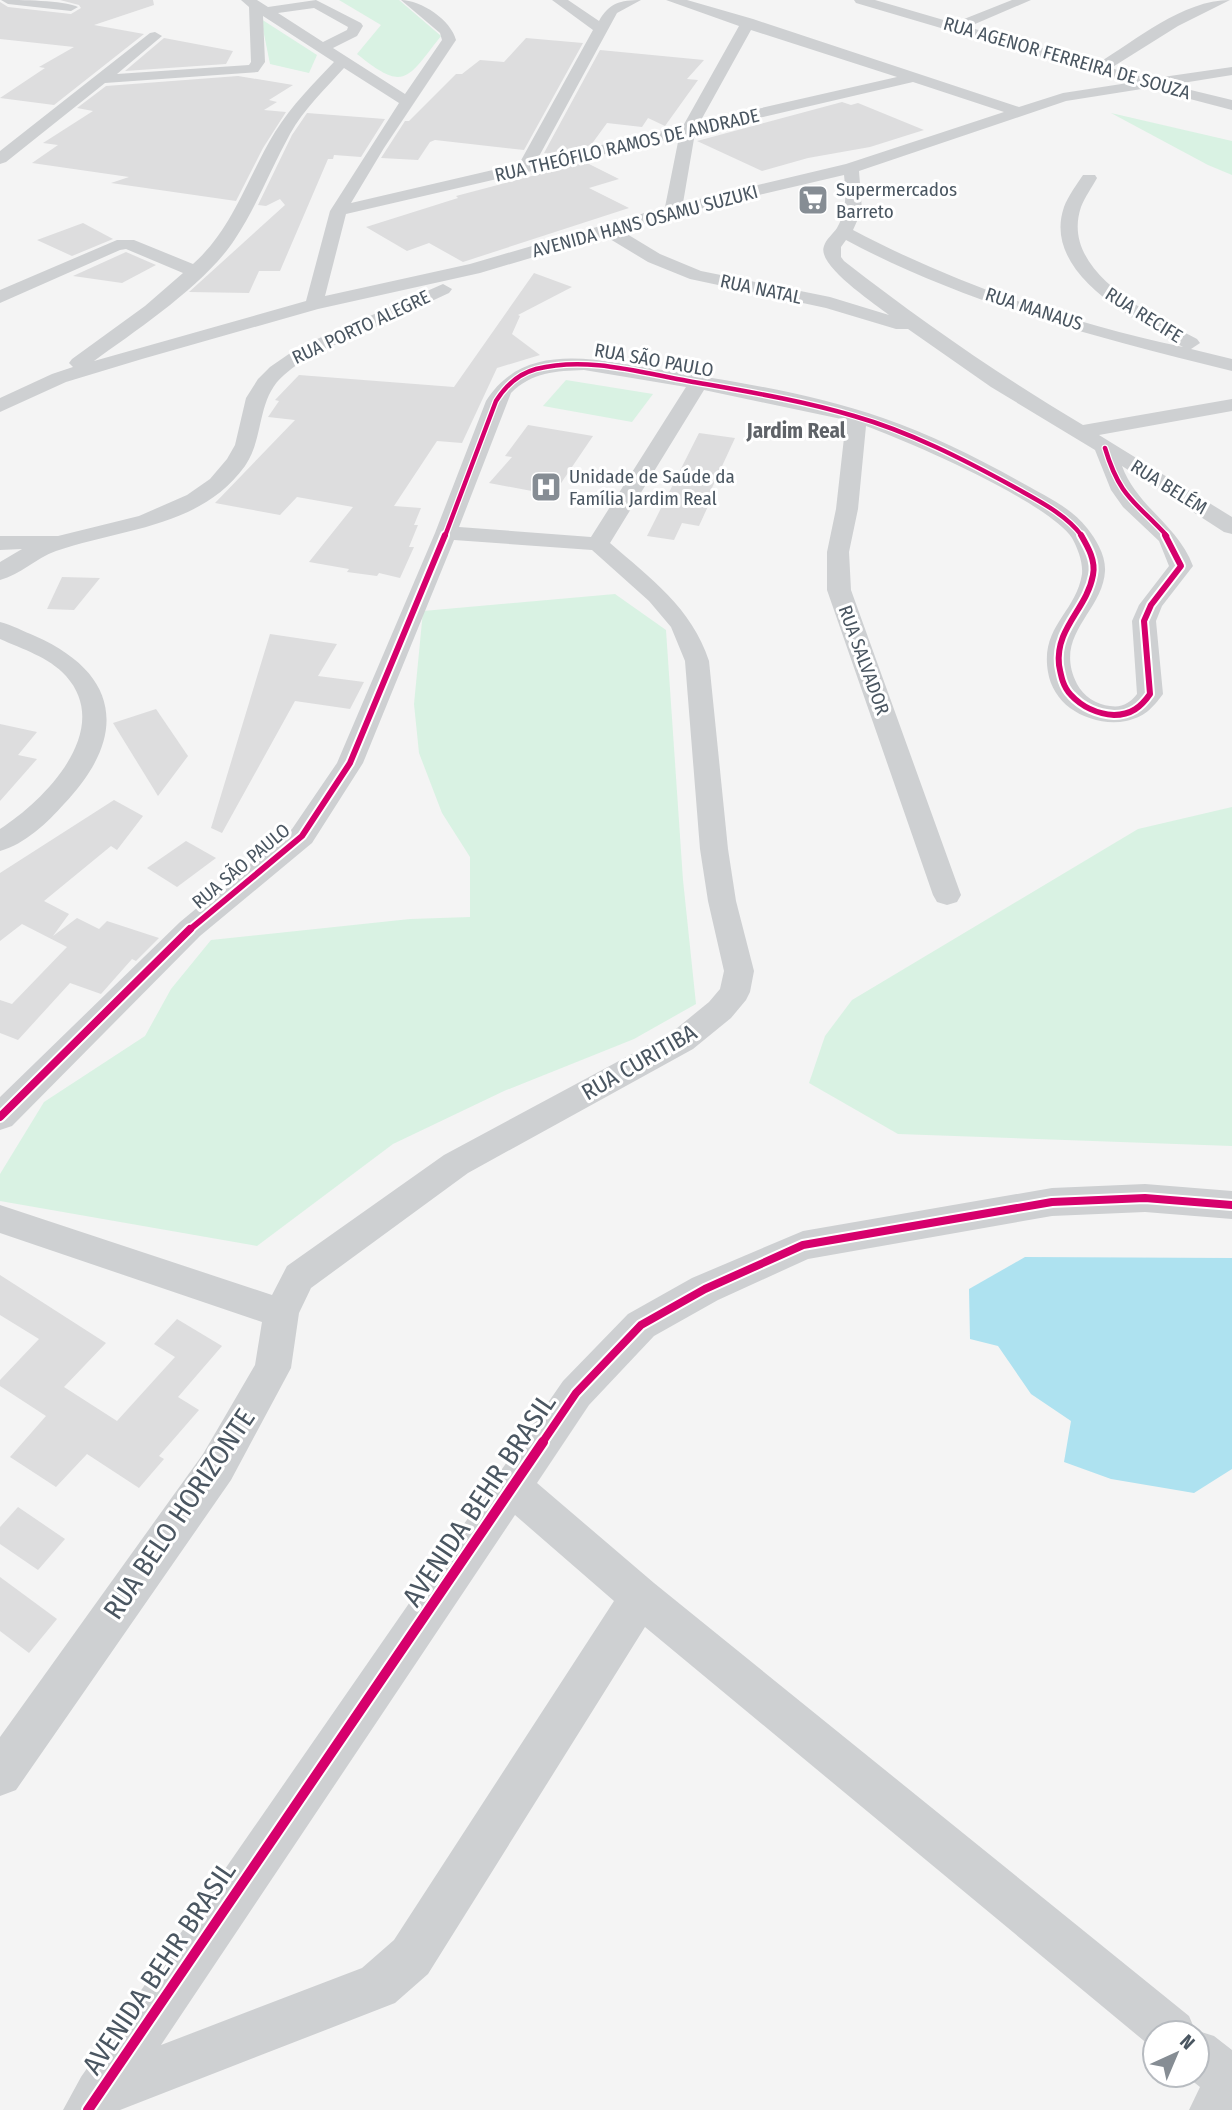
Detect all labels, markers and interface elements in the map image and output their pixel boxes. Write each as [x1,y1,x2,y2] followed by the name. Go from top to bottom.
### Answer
[941,12,1193,104] street label: RUA AGENOR FERREIRA DE SOUZA
[493,103,762,187] street label: RUA THEÓFILO RAMOS DE ANDRADE
[836,178,957,223] place label: Supermercados Barreto
[530,180,760,262] street label: AVENIDA HANS OSAMU SUZUKI
[796,183,830,217] supermarket icon: Supermercados Barreto
[718,269,804,309] street label: RUA NATAL
[982,282,1086,336] street label: RUA MANAUS
[1101,282,1187,348] street label: RUA RECIFE
[288,285,434,369] street label: RUA PORTO ALEGRE
[593,338,715,382] street label: RUA SÃO PAULO
[746,418,846,444] district label: Jardim Real
[1127,455,1211,519] street label: RUA BELÉM
[569,465,735,510] place label: Unidade de Saúde da Família Jardim Real
[529,470,563,504] hospital icon: Unidade de Saúde da Família Jardim Real
[834,602,894,718] street label: RUA SALVADOR
[187,818,295,914] street label: RUA SÃO PAULO
[577,1018,701,1106] street label: RUA CURITIBA
[396,1387,563,1613] street label: AVENIDA BEHR BRASIL
[96,1403,262,1625] street label: RUA BELO HORIZONTE
[76,1855,243,2081] street label: AVENIDA BEHR BRASIL
[1141,2019,1211,2089] north arrow
[1175,2030,1200,2054] text: N

